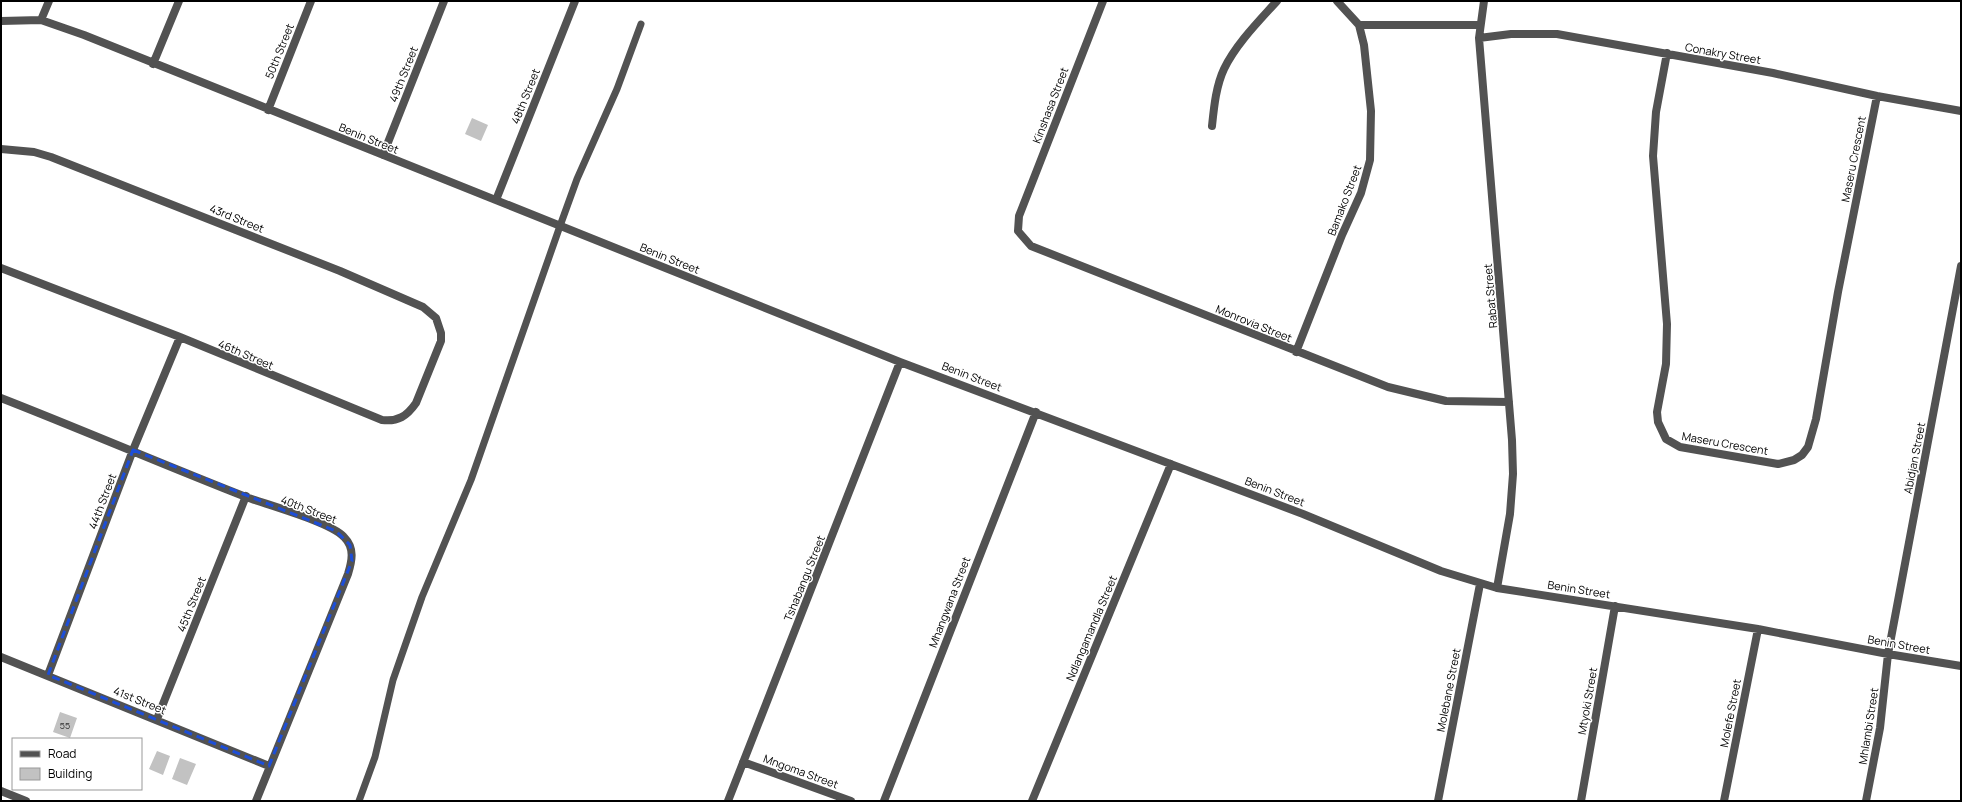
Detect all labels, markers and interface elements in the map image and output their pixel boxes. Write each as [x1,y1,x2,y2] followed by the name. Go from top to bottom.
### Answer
[261,21,297,81] street label: 50th Street
[1684,39,1762,67] street label: Conakry Street
[385,44,421,104] street label: 49th Street
[1029,65,1071,145] street label: Kinshasa Street
[507,66,543,126] street label: 48th Street
[1837,115,1869,203] street label: Maseru Crescent
[337,119,401,157] street label: Benin Street
[1324,162,1364,238] street label: Bamako Street
[208,200,266,236] street label: 43rd Street
[638,239,702,277] street label: Benin Street
[1480,263,1500,329] street label: Rabat Street
[1214,301,1294,345] street label: Monrovia Street
[216,336,276,372] street label: 46th Street
[940,358,1004,394] street label: Benin Street
[1900,421,1928,495] street label: Abidjan Street
[1681,428,1769,458] street label: Maseru Crescent
[85,471,119,531] street label: 44th Street
[1243,473,1307,509] street label: Benin Street
[279,491,339,527] street label: 40th Street
[780,533,828,623] street label: Tshabangu Street
[925,554,973,650] street label: Mhangwana Street
[1062,573,1120,683] street label: Ndlangamandla Street
[173,574,209,634] street label: 45th Street
[1547,577,1611,601] street label: Benin Street
[1867,631,1931,657] street label: Benin Street
[1433,647,1463,733] street label: Molebane Street
[1574,666,1600,736] street label: Mtyoki Street
[1716,678,1744,748] street label: Molefe Street
[111,683,169,717] street label: 41st Street
[1855,687,1881,765] street label: Mhlambi Street
[60,719,70,732] house number: 55
[12,738,142,790] legend
[48,745,76,762] text: Road
[761,750,841,792] street label: Mngoma Street
[48,765,92,782] text: Building

